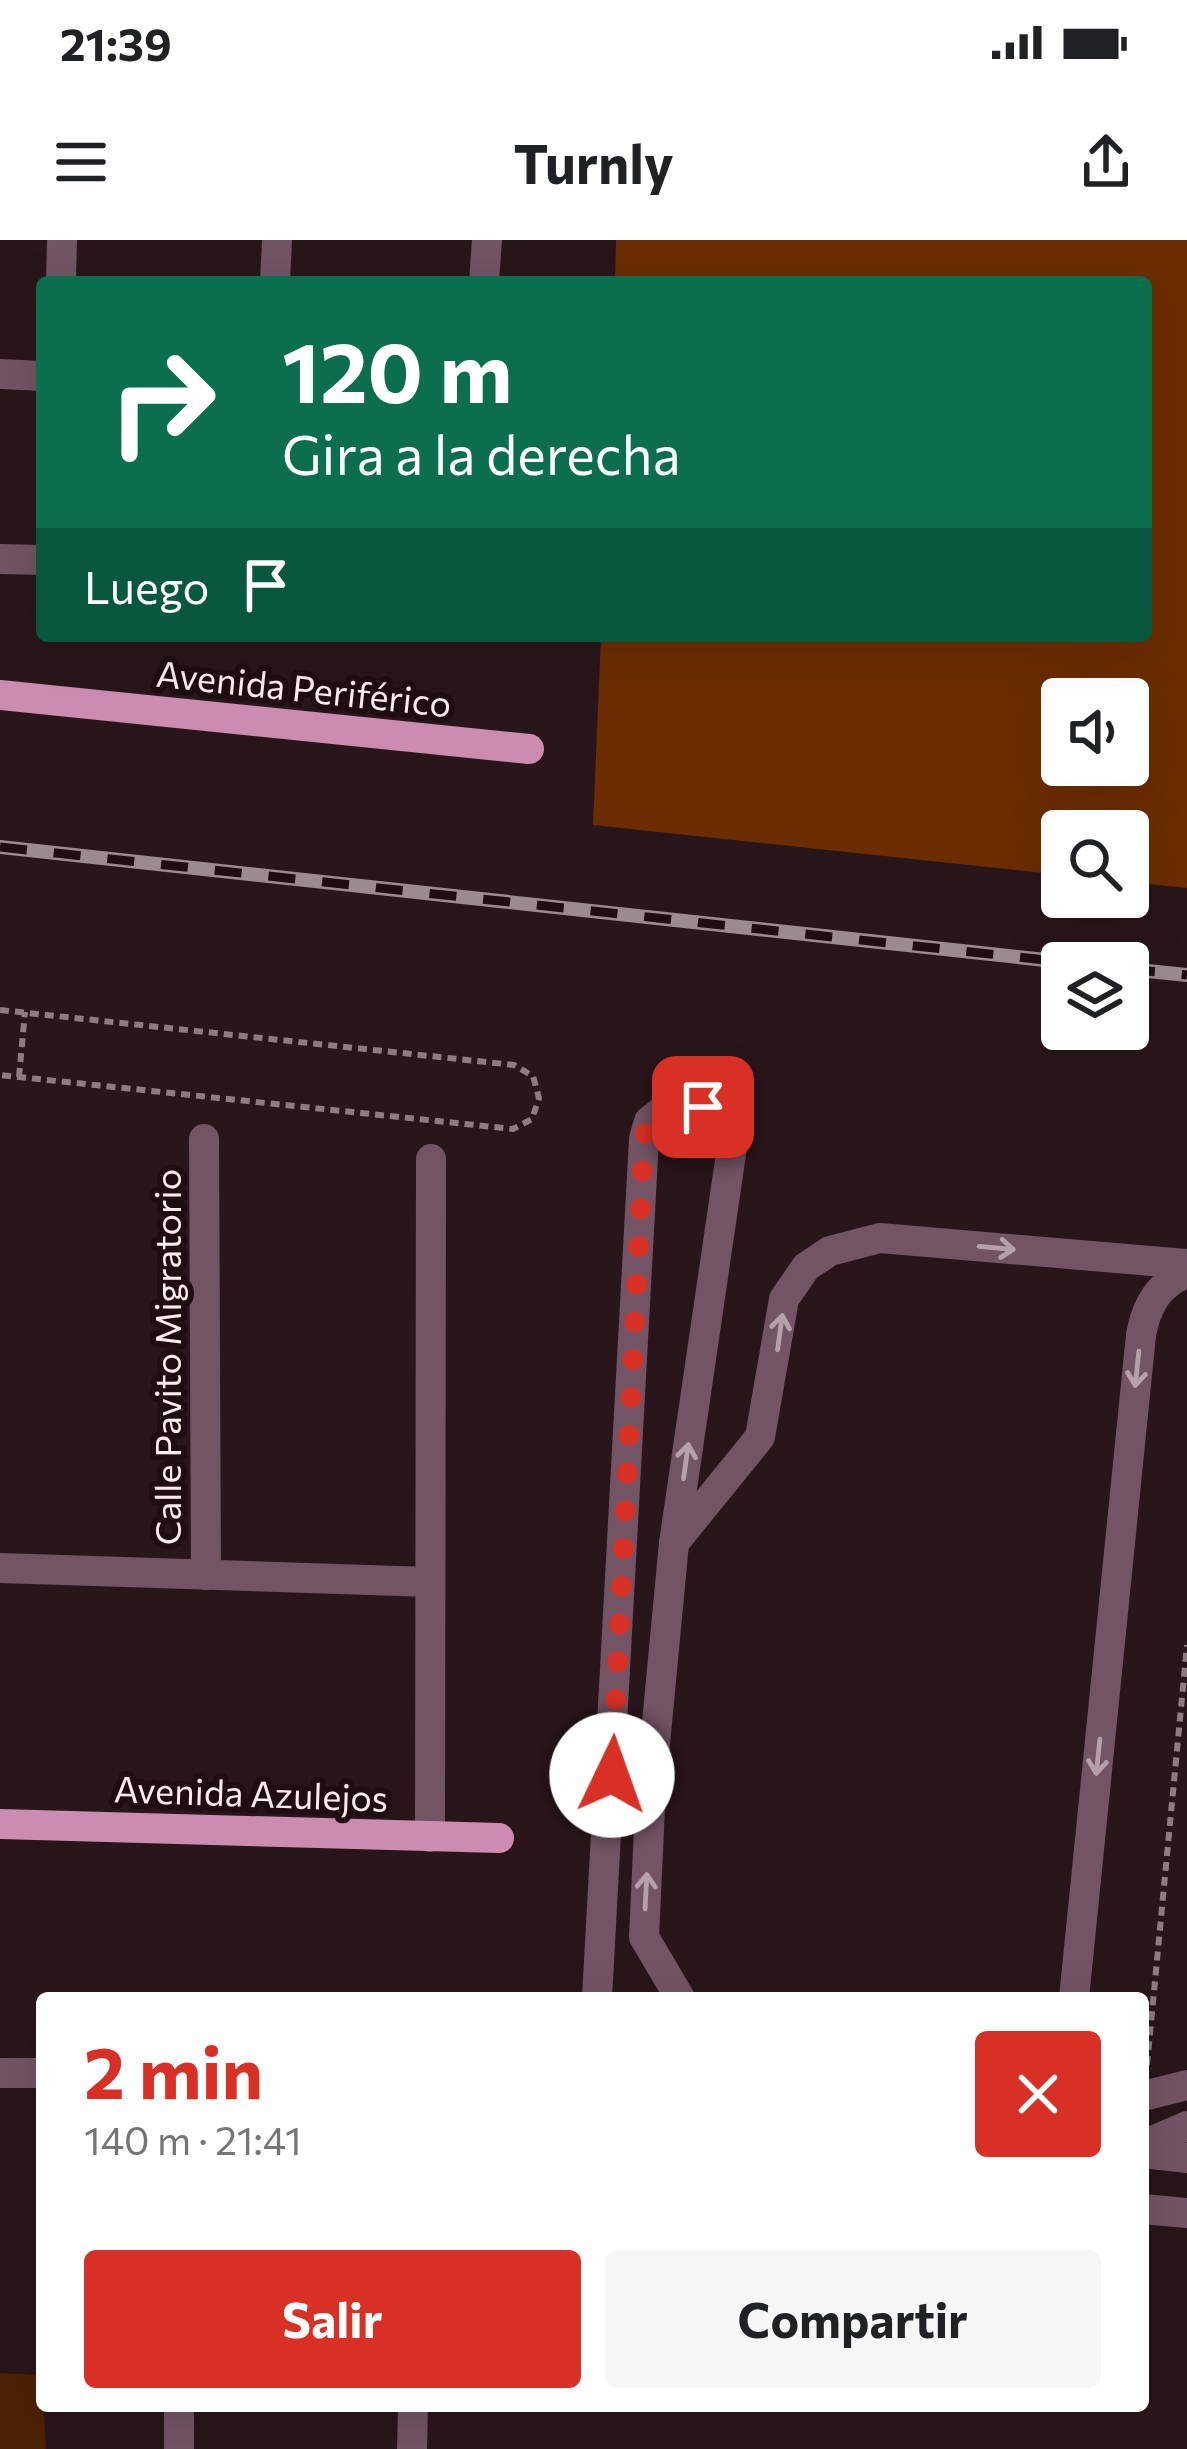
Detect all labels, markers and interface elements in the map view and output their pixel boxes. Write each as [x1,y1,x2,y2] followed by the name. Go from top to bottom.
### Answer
[60,15,172,70] text: 21:39
[48,129,114,195] icon: menu
[513,129,674,195] text: Turnly
[1073,129,1139,195] icon: share
[282,318,512,420] text: 120 m
[84,324,240,480] icon: right
[282,420,681,486] text: Gira a la derecha
[233,552,299,618] icon: arrive
[84,558,209,613] text: Luego
[154,650,454,724] street label: Avenida Periférico
[1041,678,1149,1050] map controls
[1041,678,1149,786] button: sound
[1041,810,1149,918] button: search
[1041,942,1149,1050] button: layers
[652,1056,754,1158] pin
[670,1074,736,1140] icon: arrive
[144,1169,188,1545] street label: Calle Pavito Migratorio
[977,1237,1016,1260] one-way arrow
[769,1314,791,1353] one-way arrow
[1125,1349,1148,1388] one-way arrow
[675,1443,698,1482] one-way arrow
[549,1712,675,1838] position arrow
[1086,1737,1109,1776] one-way arrow
[113,1765,389,1819] street label: Avenida Azulejos
[635,1872,658,1911] one-way arrow
[84,2026,263,2114] text: 2 min
[975,2031,1101,2157] button: close
[84,2115,302,2163] text: 140 m · 21:41
[84,2250,581,2388] button: Salir
[605,2250,1101,2388] button: Compartir

